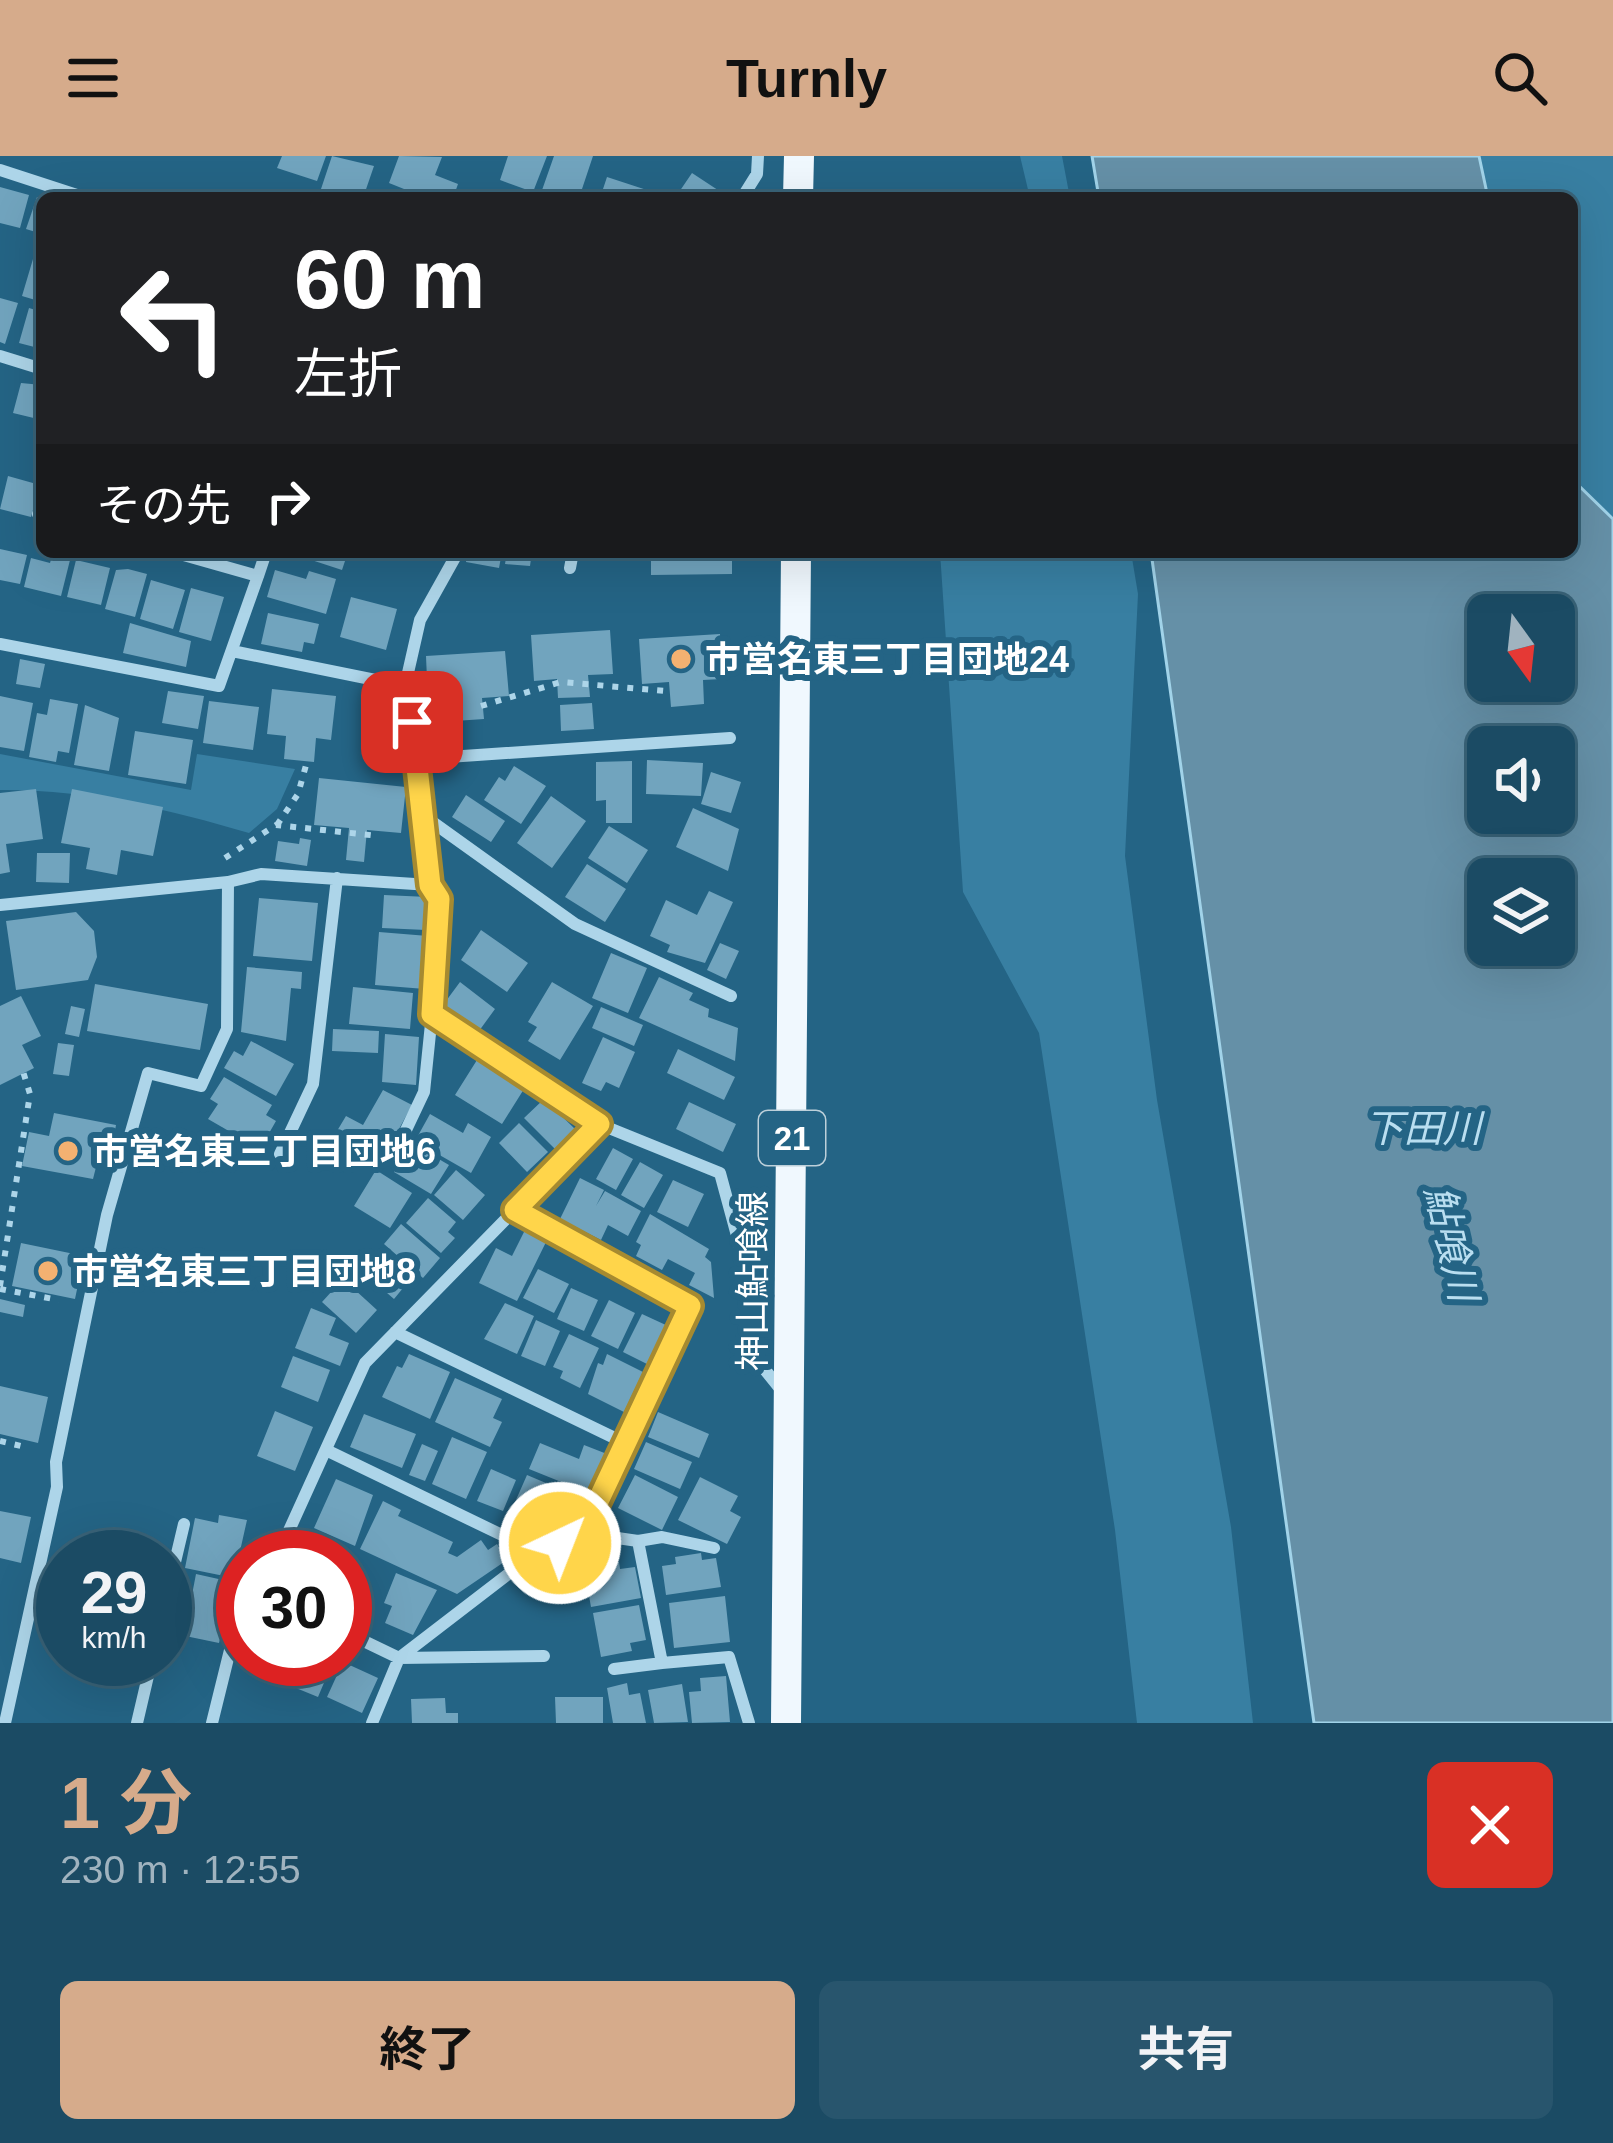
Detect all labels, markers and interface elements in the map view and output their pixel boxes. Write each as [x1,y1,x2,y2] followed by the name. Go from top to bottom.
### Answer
[60,45,126,111] icon: menu
[1487,45,1553,111] icon: search
[726,48,887,108] text: Turnly
[294,232,485,326] text: 60 m
[96,240,252,396] icon: left
[294,344,402,404] text: 左折
[255,468,321,534] icon: right
[96,480,231,531] text: その先
[1467,594,1575,702] north arrow
[1467,594,1575,966] map controls
[705,639,1069,680] place label: 市営名東三丁目団地24
[668,646,694,672] marker: 市営名東三丁目団地24
[361,671,463,773] pin
[379,689,445,755] icon: arrive
[1467,726,1575,834] button: sound
[1467,858,1575,966] button: layers
[1364,1107,1485,1150] water label: 下田川
[759,1111,825,1165] road number: 21
[92,1131,436,1172] place label: 市営名東三丁目団地6
[55,1138,81,1164] marker: 市営名東三丁目団地6
[1417,1181,1487,1309] water label: 鮎喰川
[732,1191,773,1371] street label: 神山鮎喰線
[72,1251,416,1292] place label: 市営名東三丁目団地8
[35,1258,61,1284] marker: 市営名東三丁目団地8
[497,1480,623,1606] position arrow
[216,1530,372,1686] speed limit sign: 30
[81,1559,147,1626] text: 29
[81,1621,147,1654] text: km/h
[1427,1762,1553,1888] button: close
[60,1763,192,1843] text: 1 分
[60,1848,301,1891] text: 230 m · 12:55
[60,1981,795,2119] button: 終了
[819,1981,1553,2119] button: 共有

